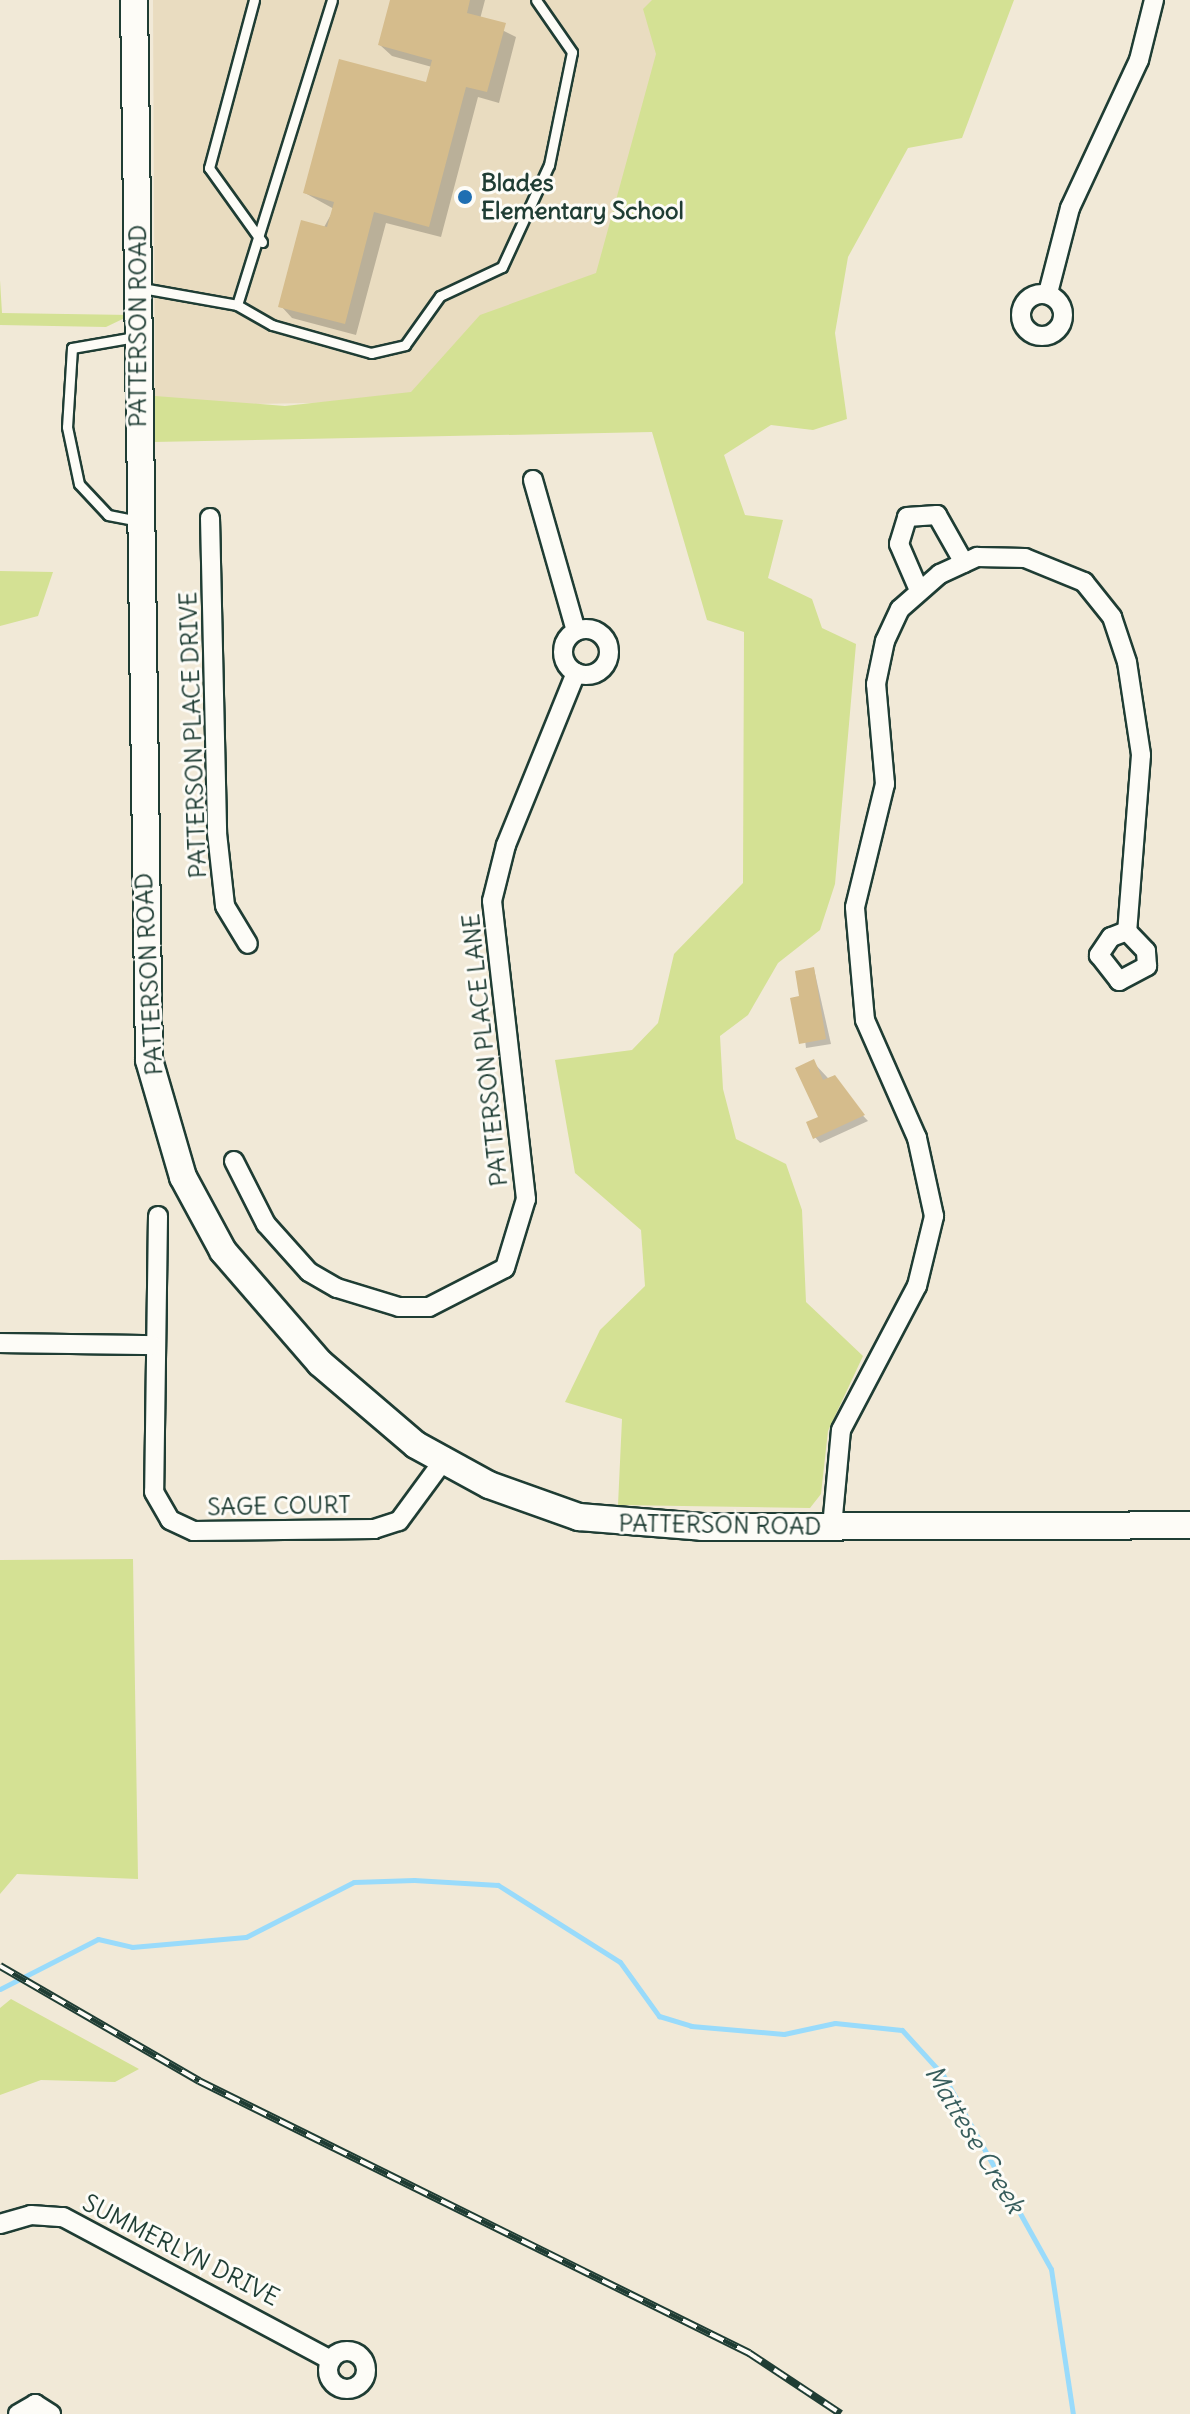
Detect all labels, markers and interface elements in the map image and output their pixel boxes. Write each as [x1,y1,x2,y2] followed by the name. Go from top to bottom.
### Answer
[481,169,684,225] place label: Blades Elementary School
[456,188,474,206] marker: Blades Elementary School
[124,225,152,427] street label: PATTERSON ROAD
[174,591,212,879] street label: PATTERSON PLACE DRIVE
[129,872,169,1076] street label: PATTERSON ROAD
[456,912,514,1188] street label: PATTERSON PLACE LANE
[207,1490,351,1522] street label: SAGE COURT
[618,1509,822,1541] street label: PATTERSON ROAD
[919,2059,1031,2219] water label: Mattese Creek
[78,2188,284,2312] street label: SUMMERLYN DRIVE

